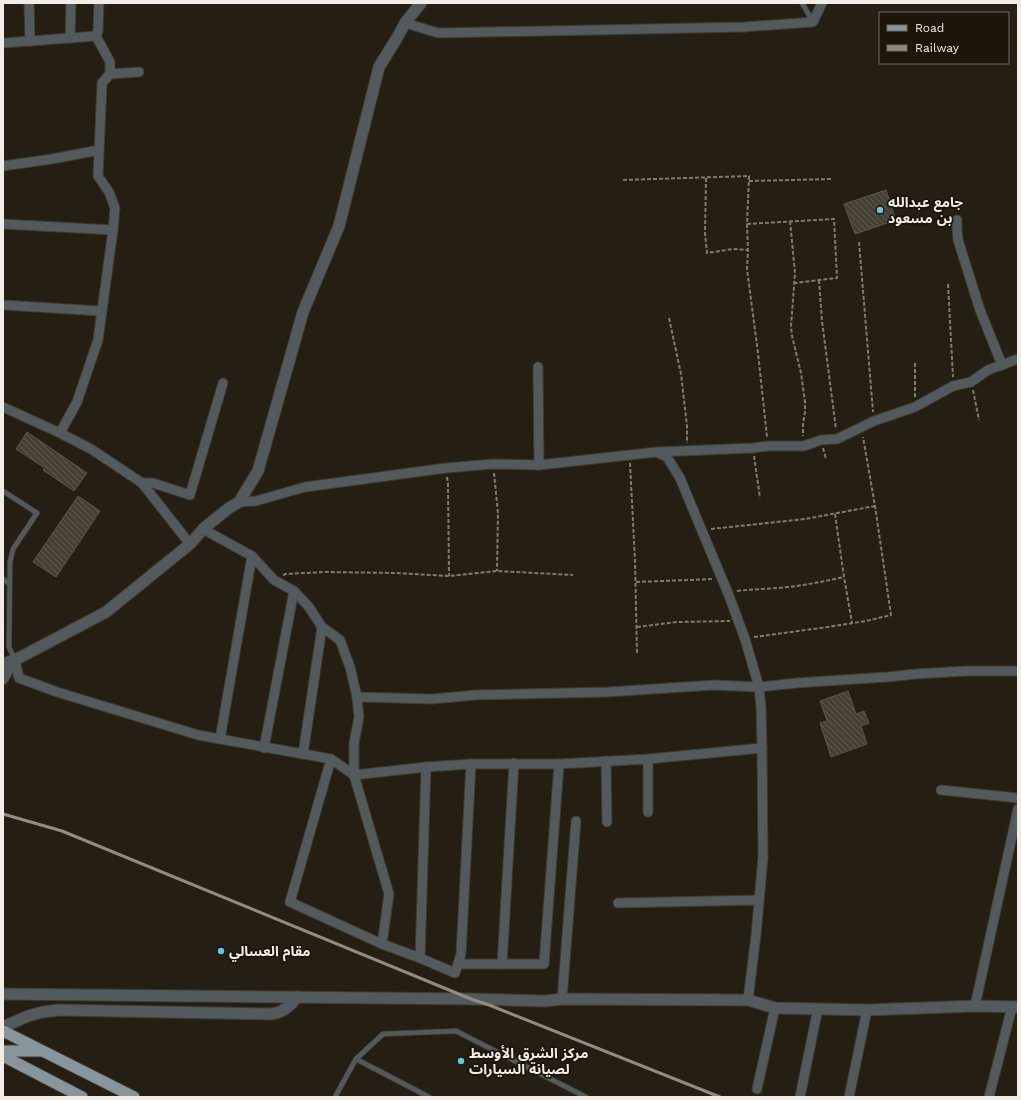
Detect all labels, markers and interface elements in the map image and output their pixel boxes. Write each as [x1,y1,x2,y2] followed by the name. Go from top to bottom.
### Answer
[879,12,1009,64] legend
[915,21,944,35] text: Road
[915,41,960,55] text: Railway
[888,194,963,226] place label: جامع عبدالله بن مسعود
[875,205,885,215] marker: جامع عبدالله بن مسعود
[229,943,310,962] place label: مقام العسالي
[216,946,226,956] marker: مقام العسالي
[469,1045,588,1078] place label: مركز الشرق الأوسط لصيانة السيارات
[456,1056,466,1066] marker: مركز الشرق الأوسط لصيانة السيارات

